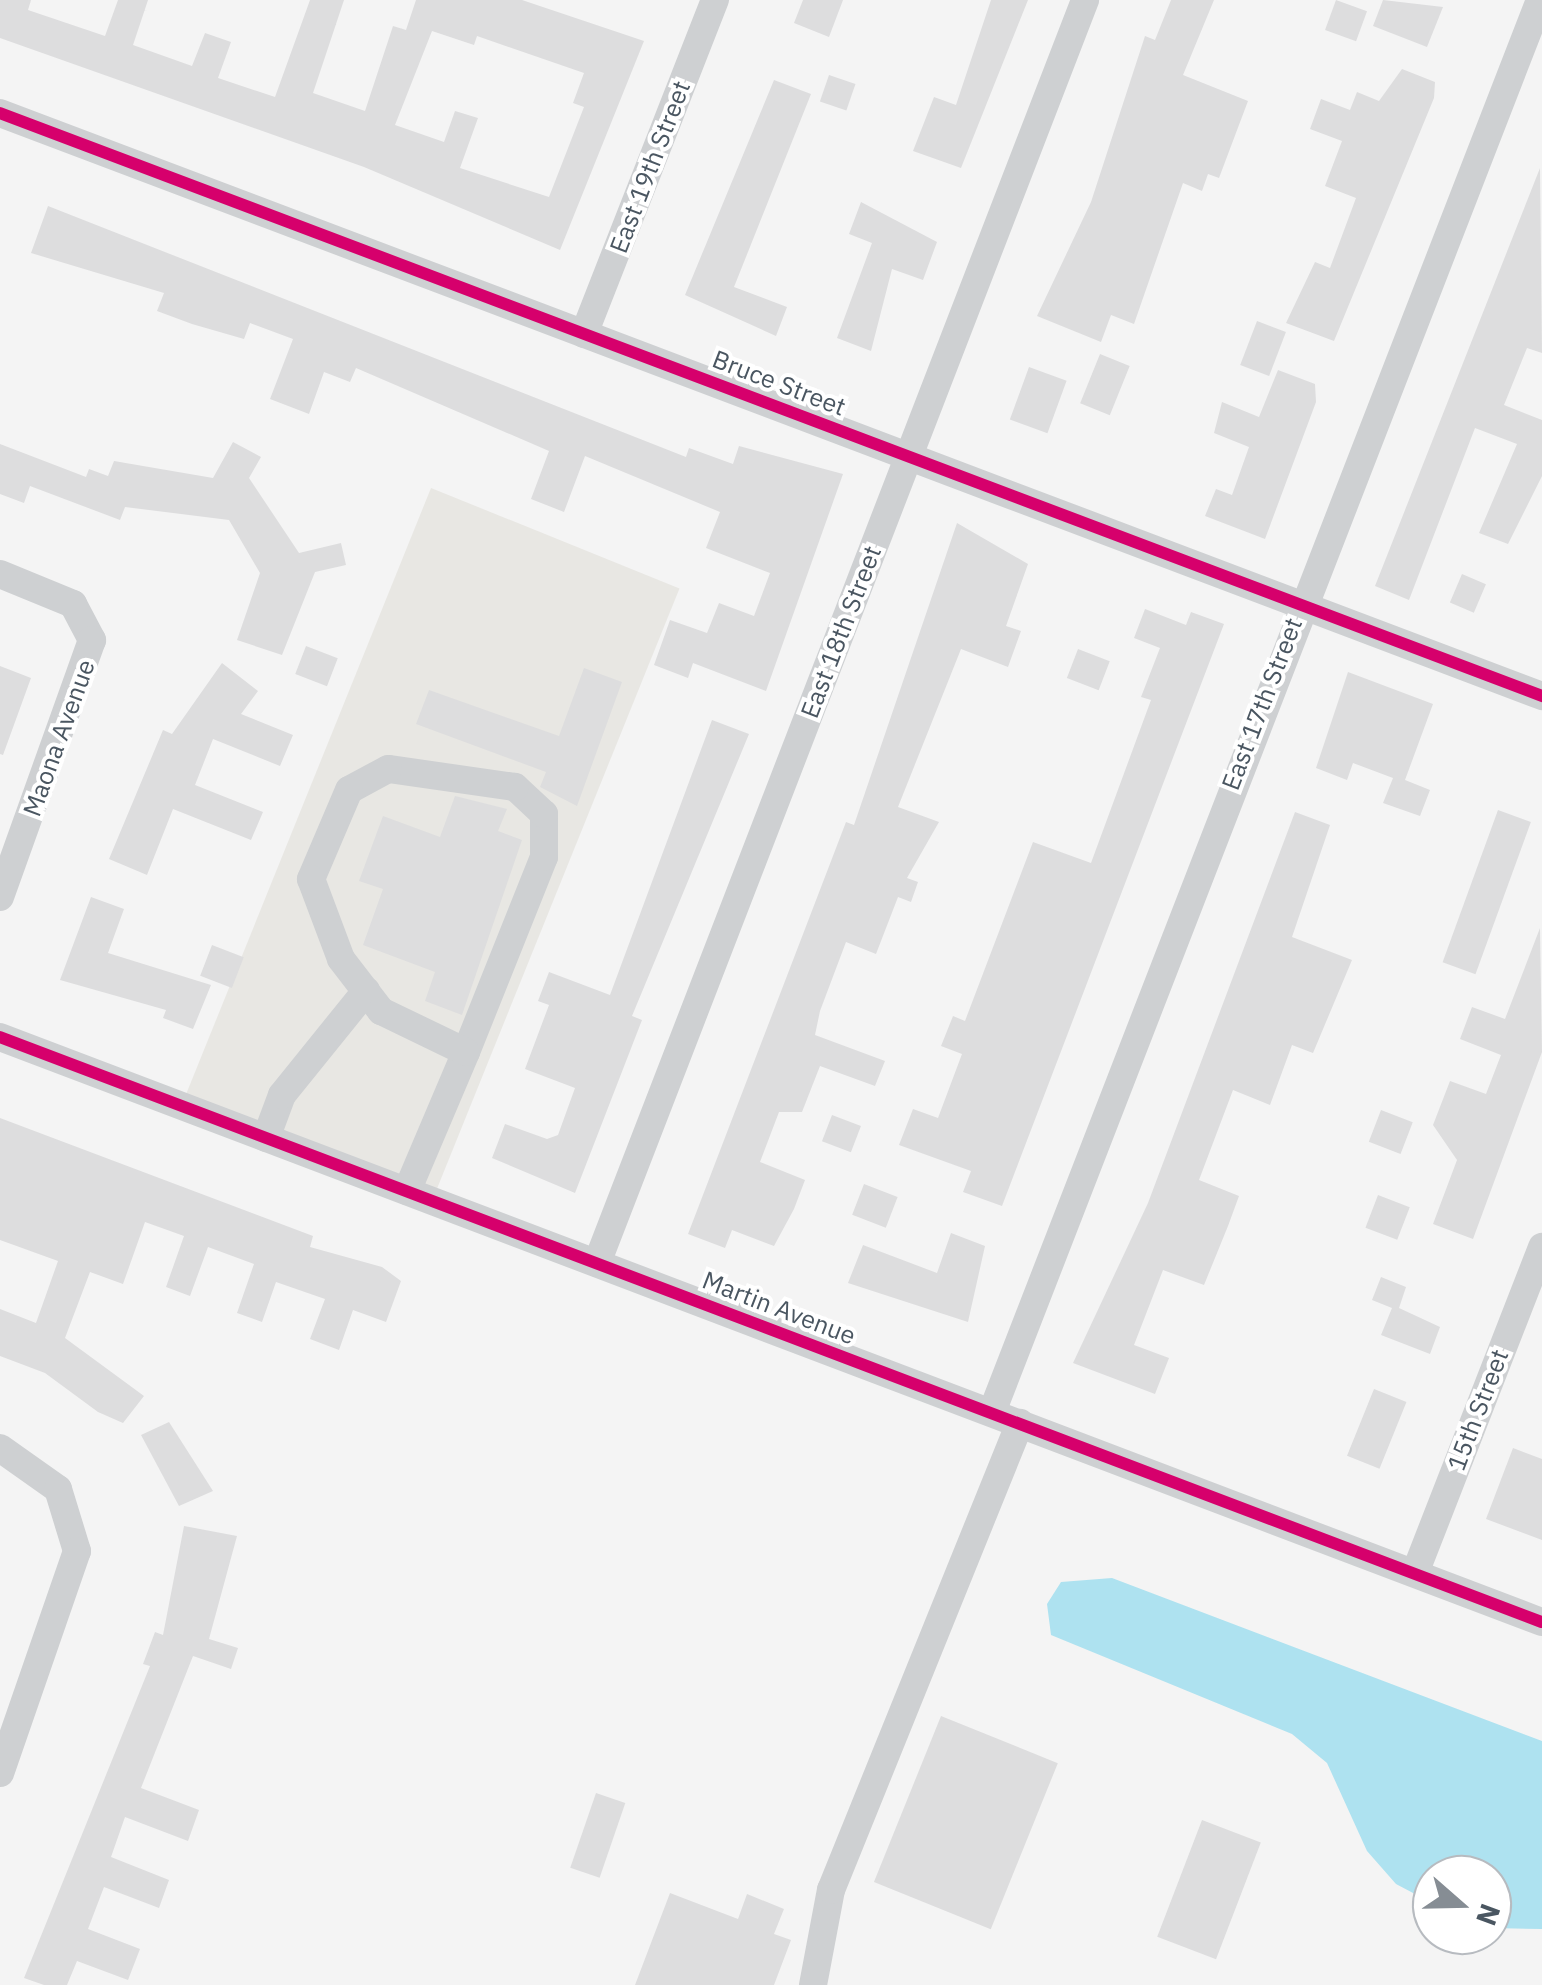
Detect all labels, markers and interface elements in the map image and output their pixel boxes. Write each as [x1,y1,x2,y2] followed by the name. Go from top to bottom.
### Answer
[603,77,697,257] street label: East 19th Street
[708,344,850,422] street label: Bruce Street
[794,542,888,722] street label: East 18th Street
[1215,614,1309,794] street label: East 17th Street
[17,656,101,820] street label: Maona Avenue
[698,1265,860,1351] street label: Martin Avenue
[1441,1345,1515,1475] street label: 15th Street
[1412,1855,1512,1955] north arrow
[1468,1899,1510,1931] text: N

